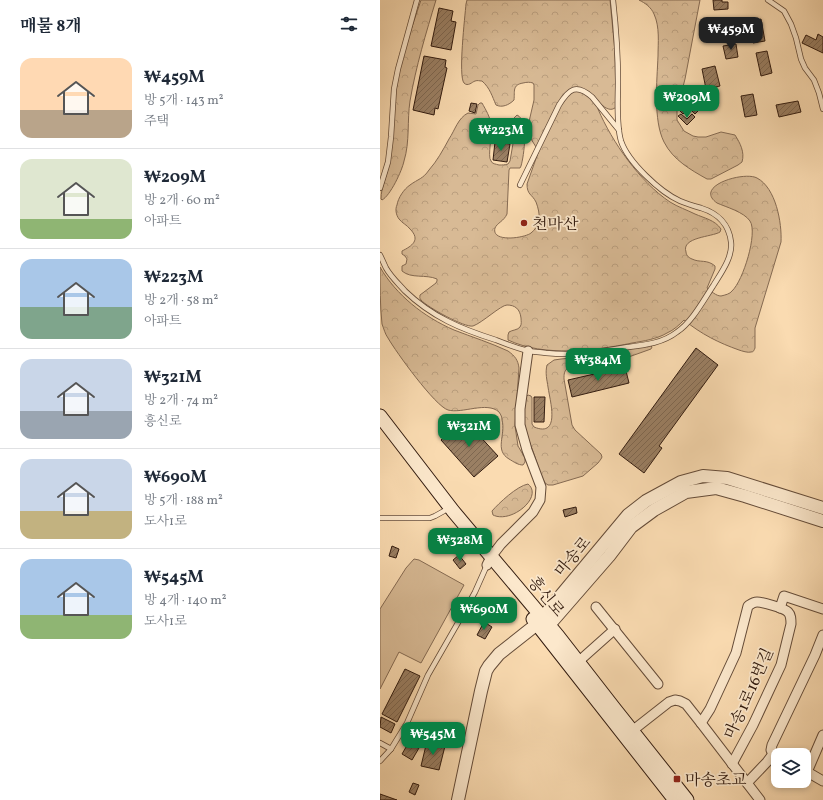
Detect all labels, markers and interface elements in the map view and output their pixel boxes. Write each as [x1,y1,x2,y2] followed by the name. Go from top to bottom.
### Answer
[338,13,360,35] icon: filters
[20,15,82,38] text: 매물 8개
[703,17,759,51] pin: ₩459M
[708,21,754,39] text: ₩459M
[144,66,205,89] text: ₩459M
[52,74,100,122] icon: home
[659,85,715,119] pin: ₩209M
[663,89,711,107] text: ₩209M
[144,92,224,110] text: 방 5개 · 143 m²
[144,113,169,131] text: 주택
[473,118,529,152] pin: ₩223M
[478,122,524,140] text: ₩223M
[144,166,206,189] text: ₩209M
[52,175,100,223] icon: home
[144,192,220,210] text: 방 2개 · 60 m²
[144,213,182,231] text: 아파트
[532,214,579,236] place label: 천마산
[519,218,529,228] marker: 천마산
[144,266,203,289] text: ₩223M
[52,275,100,323] icon: home
[144,292,218,310] text: 방 2개 · 58 m²
[144,313,182,331] text: 아파트
[570,348,626,382] pin: ₩384M
[575,352,621,370] text: ₩384M
[144,366,202,389] text: ₩321M
[52,375,100,423] icon: home
[144,392,218,410] text: 방 2개 · 74 m²
[144,413,182,431] text: 흥신로
[441,414,497,448] pin: ₩321M
[447,418,491,436] text: ₩321M
[144,466,207,489] text: ₩690M
[52,475,100,523] icon: home
[144,492,223,510] text: 방 5개 · 188 m²
[144,513,187,531] text: 도사1로
[432,528,488,562] pin: ₩328M
[437,532,483,550] text: ₩328M
[550,532,597,582] street label: 마송로
[144,566,204,589] text: ₩545M
[522,572,569,623] street label: 흥신로
[52,575,100,623] icon: home
[144,592,227,610] text: 방 4개 · 140 m²
[456,597,512,631] pin: ₩690M
[460,601,508,619] text: ₩690M
[144,613,187,631] text: 도사1로
[720,645,780,743] street label: 마송1로16번길
[405,722,461,756] pin: ₩545M
[410,726,456,744] text: ₩545M
[771,748,811,788] map controls
[771,748,811,788] button: layers
[685,770,747,792] place label: 마송초교
[672,774,682,784] marker: 마송초교

